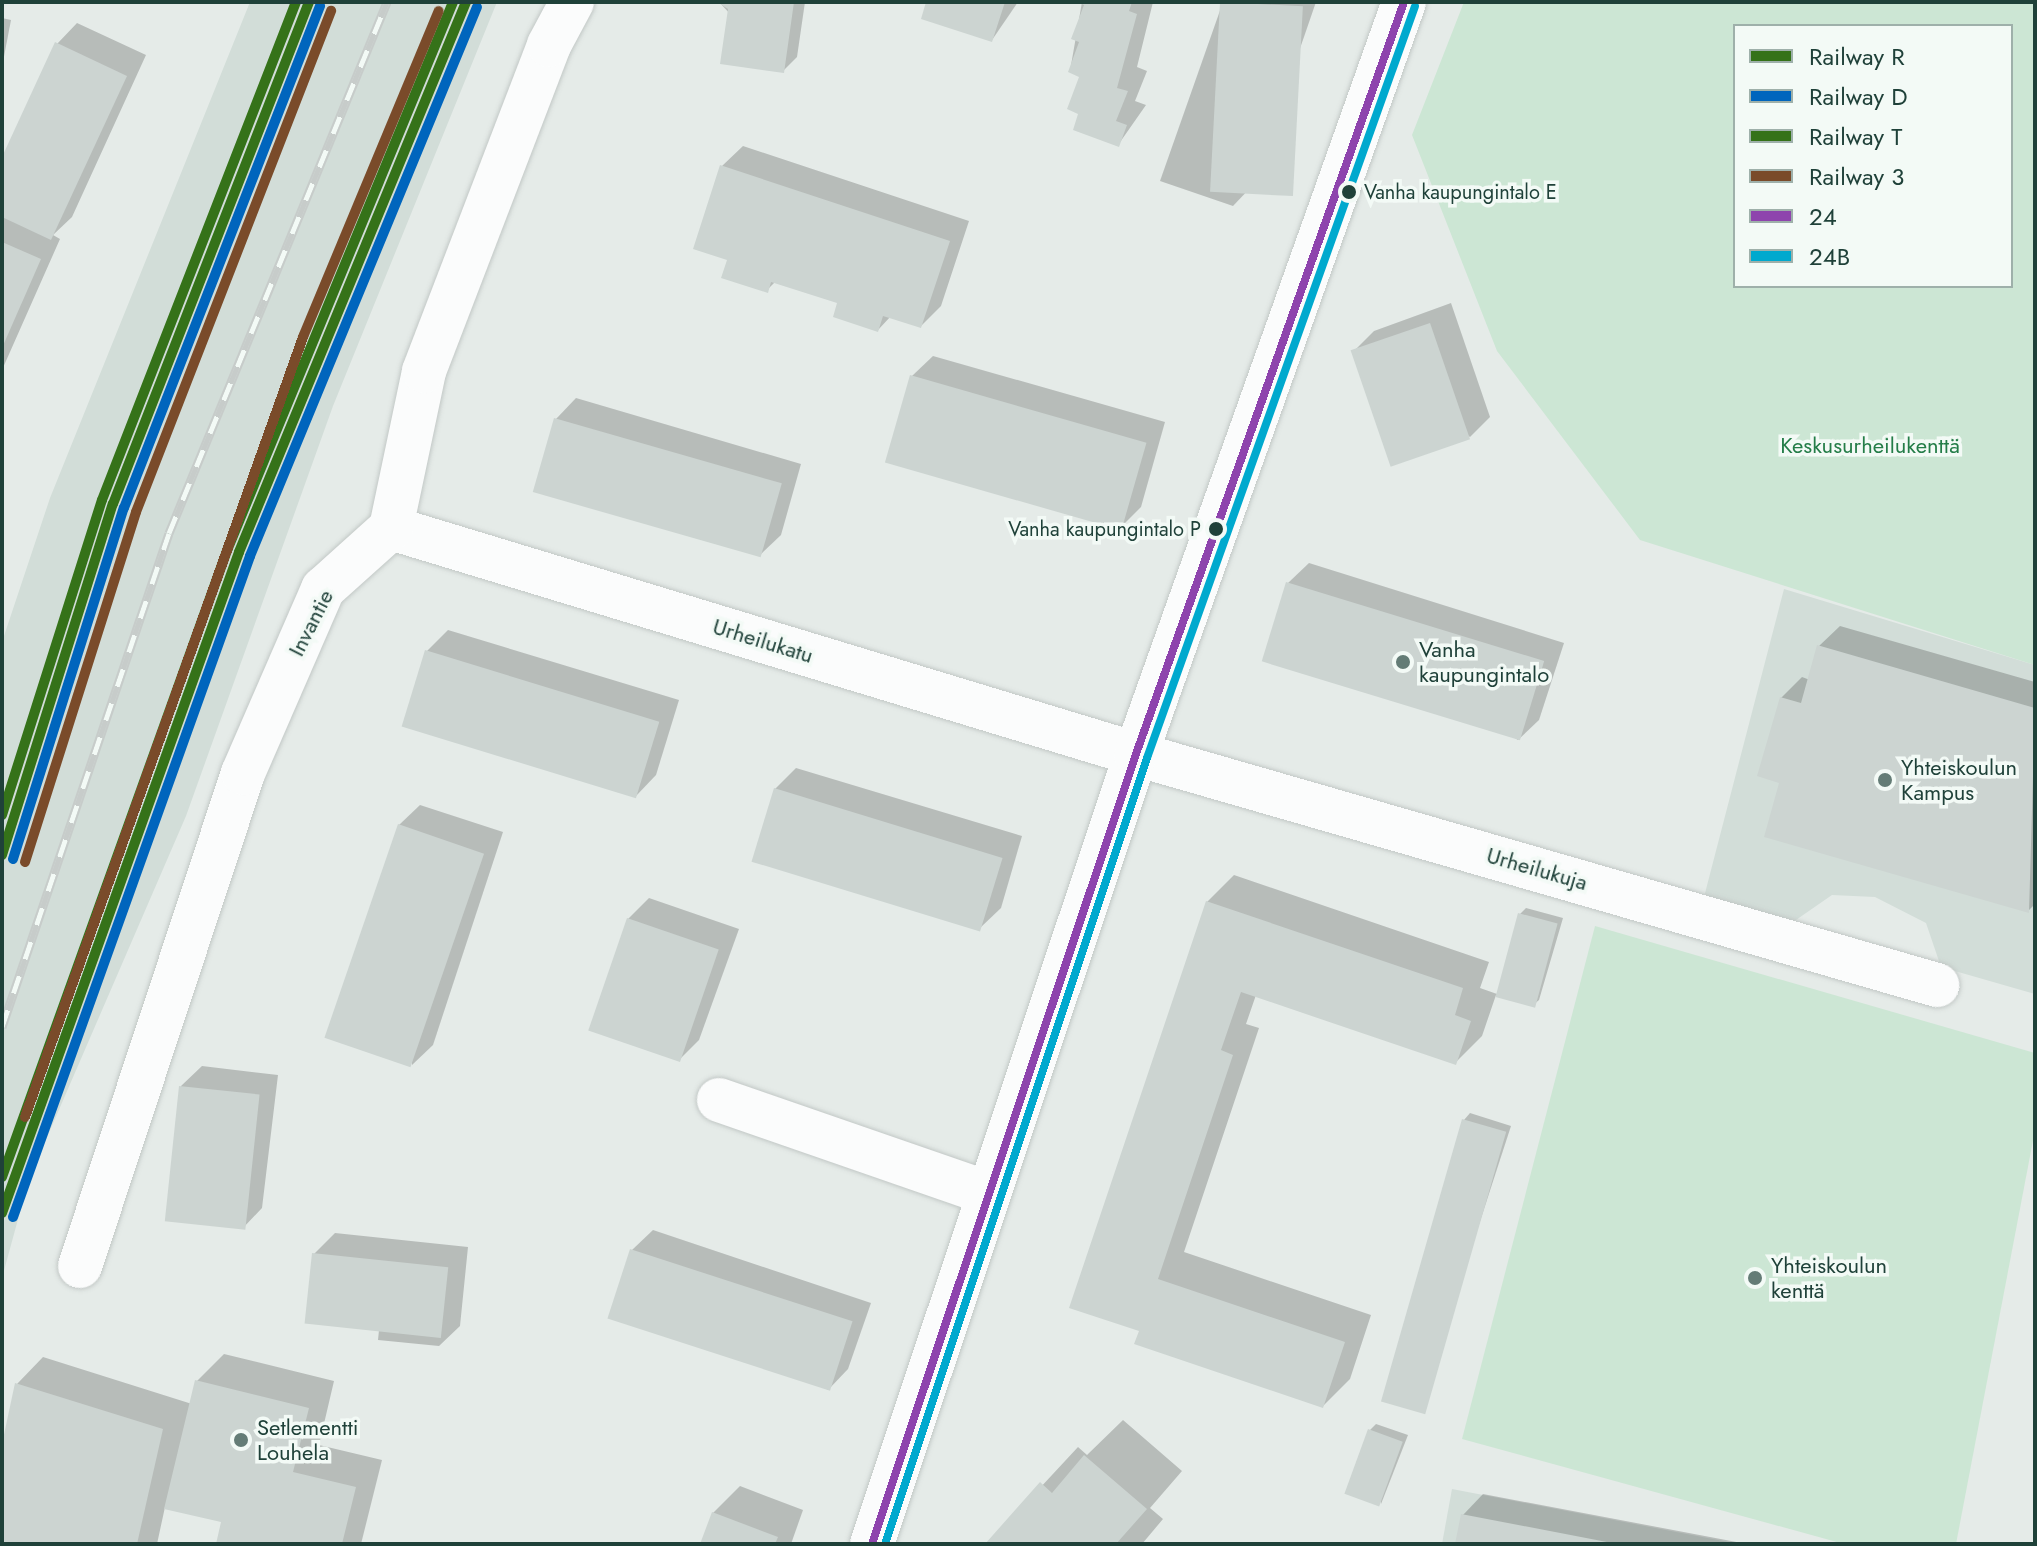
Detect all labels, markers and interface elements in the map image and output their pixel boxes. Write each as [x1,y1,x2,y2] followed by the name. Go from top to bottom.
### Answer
[1733,24,2013,288] legend
[1809,39,1905,74] text: Railway R
[1809,79,1908,114] text: Railway D
[1809,119,1902,154] text: Railway T
[1809,159,1904,194] text: Railway 3
[1364,180,1557,204] place label: Vanha kaupungintalo E
[1341,184,1357,200] marker: Vanha kaupungintalo E
[1809,199,1837,234] text: 24
[1809,239,1850,274] text: 24B
[1780,433,1960,459] park label: Keskusurheilukenttä
[1008,517,1201,541] place label: Vanha kaupungintalo P
[1208,521,1224,537] marker: Vanha kaupungintalo P
[283,585,339,661] street label: Invantie
[710,613,816,669] street label: Urheilukatu
[1419,636,1549,688] place label: Vanha kaupungintalo
[1394,653,1412,671] marker: Vanha kaupungintalo
[1901,754,2017,806] place label: Yhteiskoulun Kampus
[1876,771,1894,789] marker: Yhteiskoulun Kampus
[1484,842,1590,896] street label: Urheilukuja
[1771,1252,1887,1304] place label: Yhteiskoulun kenttä
[1746,1269,1764,1287] marker: Yhteiskoulun kenttä
[257,1414,358,1466] place label: Setlementti Louhela
[232,1431,250,1449] marker: Setlementti Louhela

